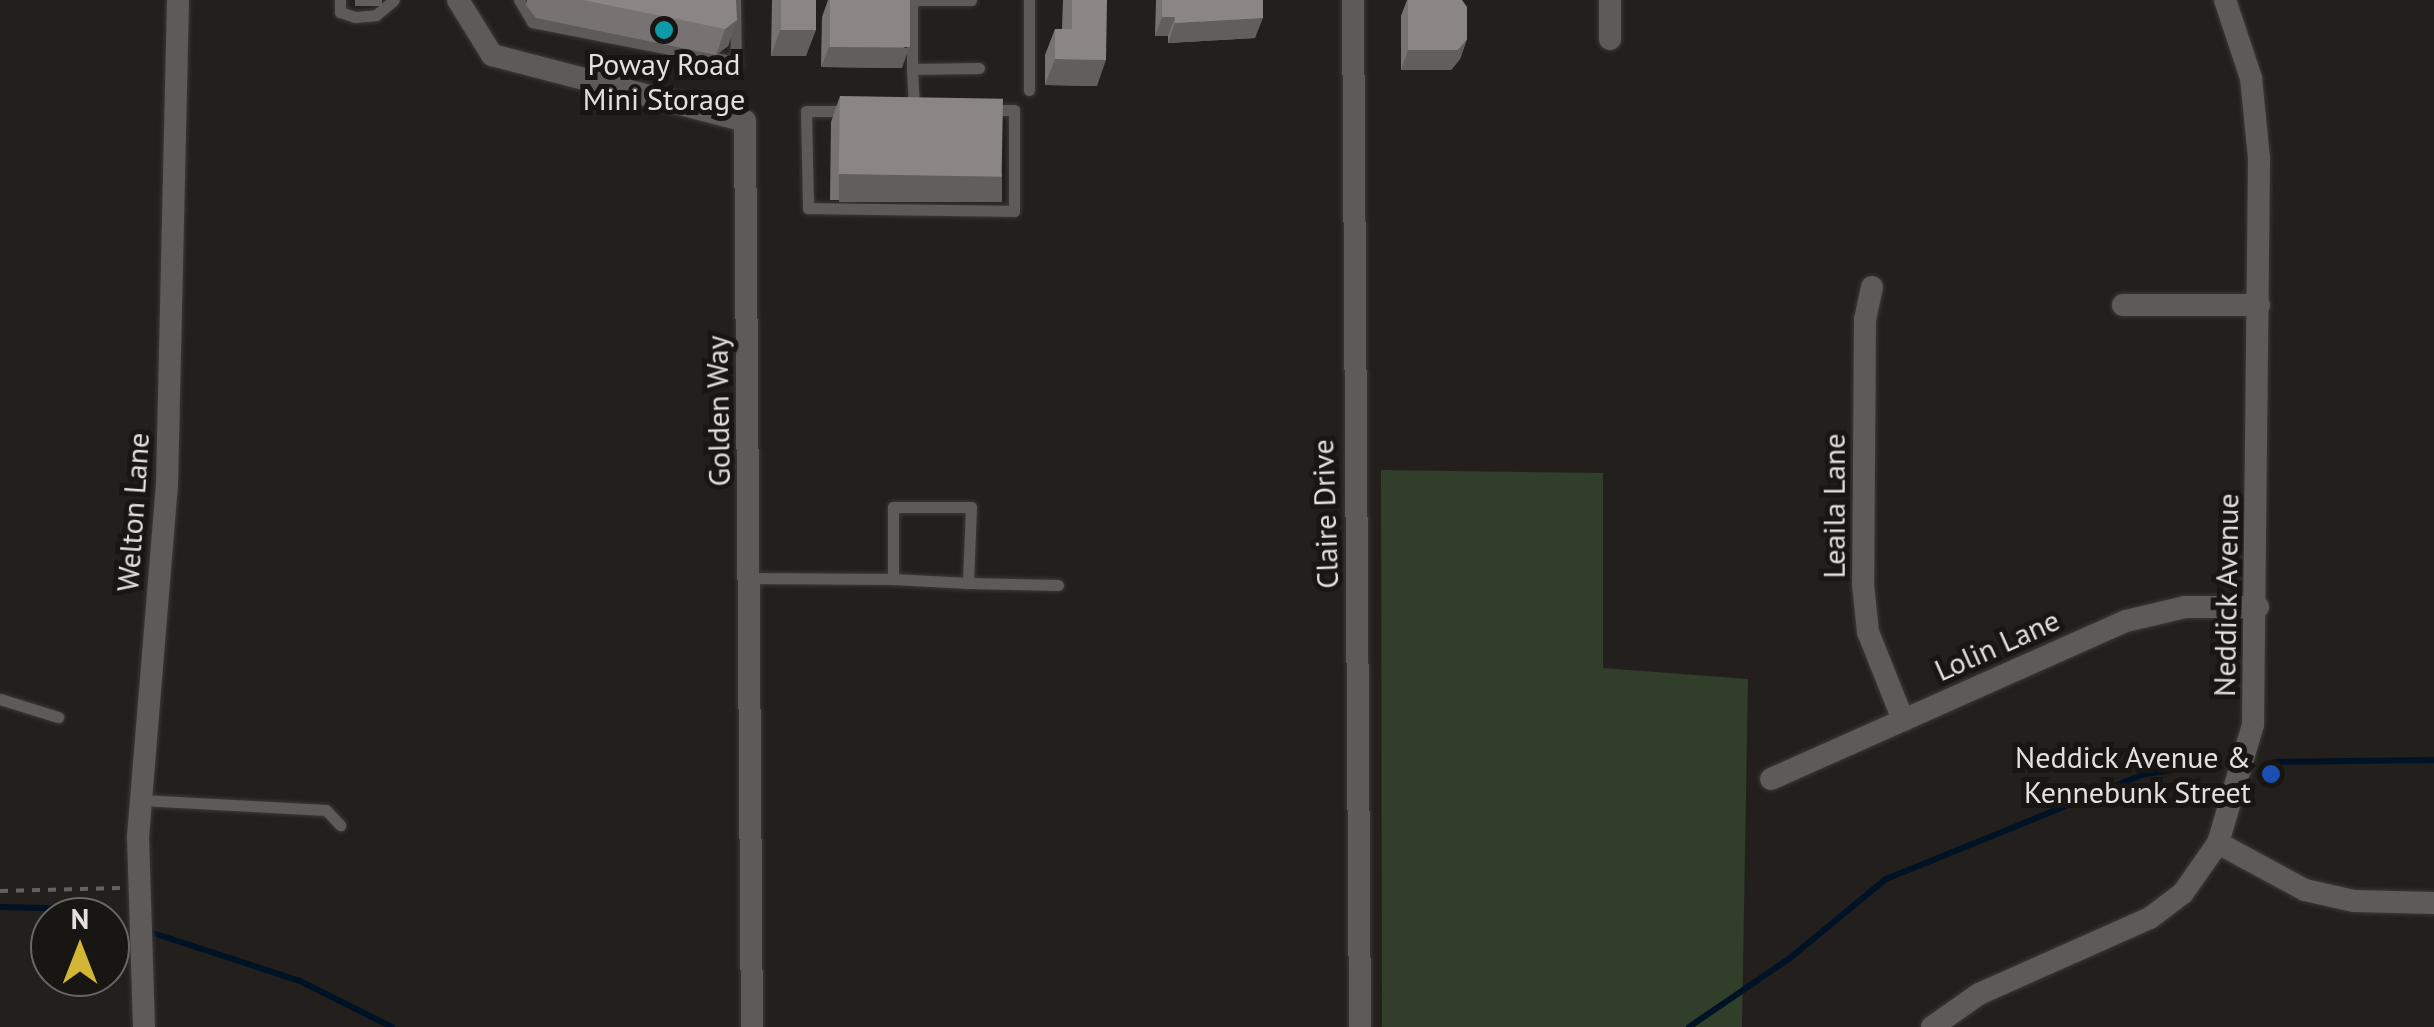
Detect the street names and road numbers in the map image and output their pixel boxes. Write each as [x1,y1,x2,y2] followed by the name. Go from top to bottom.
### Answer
[699,335,737,487] street label: Golden Way
[109,431,157,593] street label: Welton Lane
[1816,434,1852,578] street label: Leaila Lane
[1304,439,1346,589] street label: Claire Drive
[2206,492,2246,698] street label: Neddick Avenue
[1929,602,2065,688] street label: Lolin Lane

